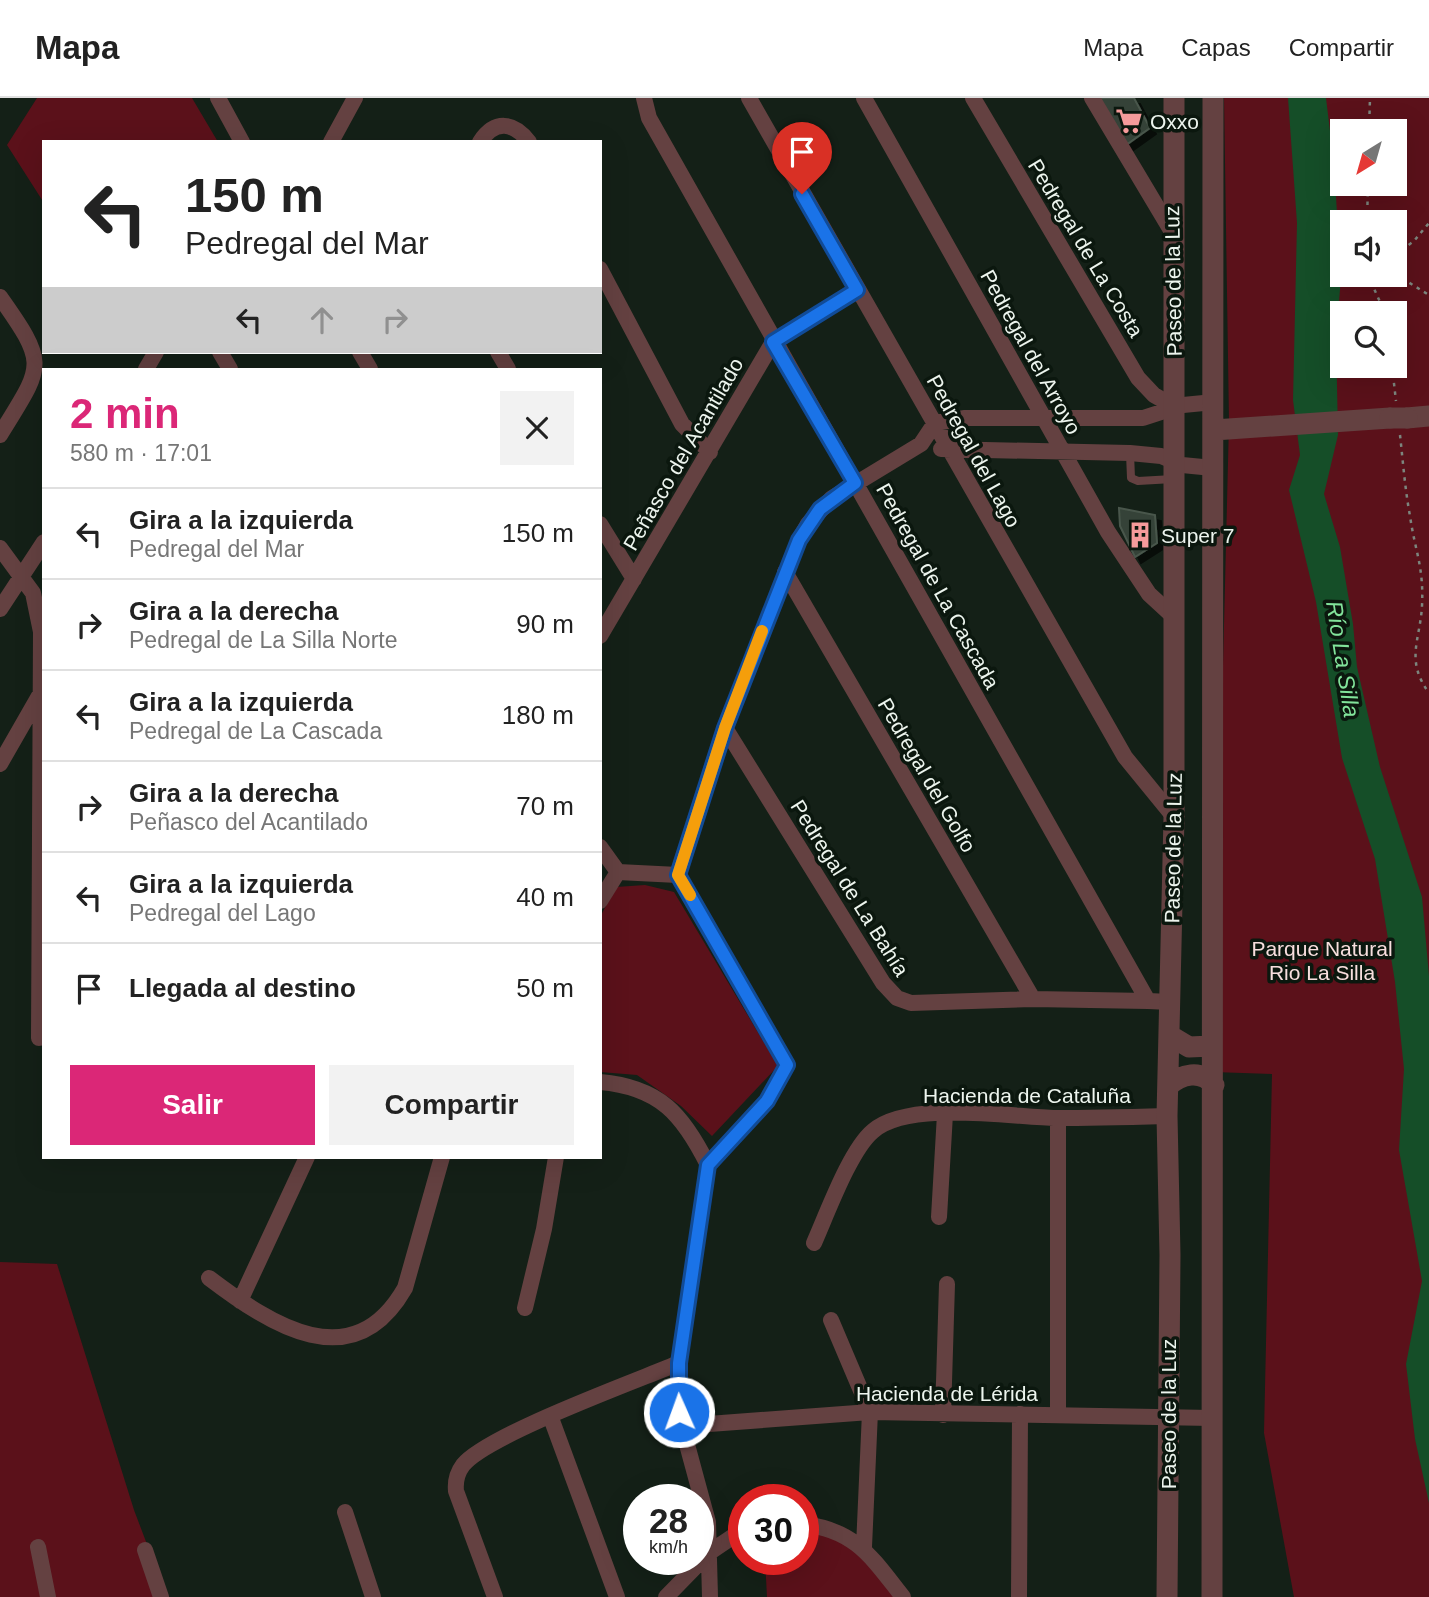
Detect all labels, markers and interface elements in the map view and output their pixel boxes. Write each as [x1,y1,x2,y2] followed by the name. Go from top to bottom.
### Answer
[35,29,119,66] text: Mapa
[1083,34,1143,61] text: Mapa
[1181,34,1251,61] text: Capas
[1289,34,1394,61] text: Compartir
[1114,106,1144,136] supermarket icon: Oxxo
[1150,110,1199,133] place label: Oxxo
[1330,119,1407,196] north arrow
[1330,119,1407,378] map controls
[772,122,832,194] pin
[783,133,821,171] icon: arrive
[1024,155,1148,341] street label: Pedregal de La Costa
[70,168,161,259] icon: left
[185,168,324,222] text: 150 m
[1160,206,1186,356] street label: Paseo de la Luz
[1330,210,1407,287] button: sound
[185,225,429,261] text: Pedregal del Mar
[976,266,1086,438] street label: Pedregal del Arroyo
[230,301,268,339] icon: left
[303,301,341,339] icon: ahead
[376,301,414,339] icon: right
[1330,301,1407,378] button: search
[618,354,748,554] street label: Peñasco del Acantilado
[923,371,1025,531] street label: Pedregal del Lago
[70,390,180,437] text: 2 min
[500,391,574,465] button: close
[70,440,212,466] text: 580 m · 17:01
[872,479,1004,693] street label: Pedregal de La Cascada
[129,505,353,535] text: Gira a la izquierda
[70,515,108,553] icon: left
[502,518,574,548] text: 150 m
[1125,520,1155,550] building icon: Super 7
[1161,524,1235,547] place label: Super 7
[129,536,304,562] text: Pedregal del Mar
[129,596,339,626] text: Gira a la derecha
[1321,599,1365,719] water label: Río La Silla
[70,606,108,644] icon: right
[516,609,574,639] text: 90 m
[129,627,398,653] text: Pedregal de La Silla Norte
[129,687,353,717] text: Gira a la izquierda
[874,694,980,856] street label: Pedregal del Golfo
[70,697,108,735] icon: left
[502,700,574,730] text: 180 m
[129,718,382,744] text: Pedregal de La Cascada
[1160,773,1186,923] street label: Paseo de la Luz
[129,778,339,808] text: Gira a la derecha
[70,788,108,826] icon: right
[516,791,574,821] text: 70 m
[786,796,914,981] street label: Pedregal de La Bahía
[129,809,368,835] text: Peñasco del Acantilado
[129,869,353,899] text: Gira a la izquierda
[70,879,108,917] icon: left
[516,882,574,912] text: 40 m
[129,900,316,926] text: Pedregal del Lago
[1251,937,1393,984] park label: Parque Natural Rio La Silla
[70,970,108,1008] icon: arrive
[129,973,356,1003] text: Llegada al destino
[516,973,574,1003] text: 50 m
[70,1065,315,1145] button: Salir
[329,1065,574,1145] button: Compartir
[923,1084,1131,1107] street label: Hacienda de Cataluña
[1157,1339,1180,1489] street label: Paseo de la Luz
[642,1375,716,1449] position arrow
[856,1382,1038,1405] street label: Hacienda de Lérida
[728,1484,819,1575] speed limit sign: 30
[649,1501,688,1540] text: 28
[649,1537,688,1557] text: km/h

